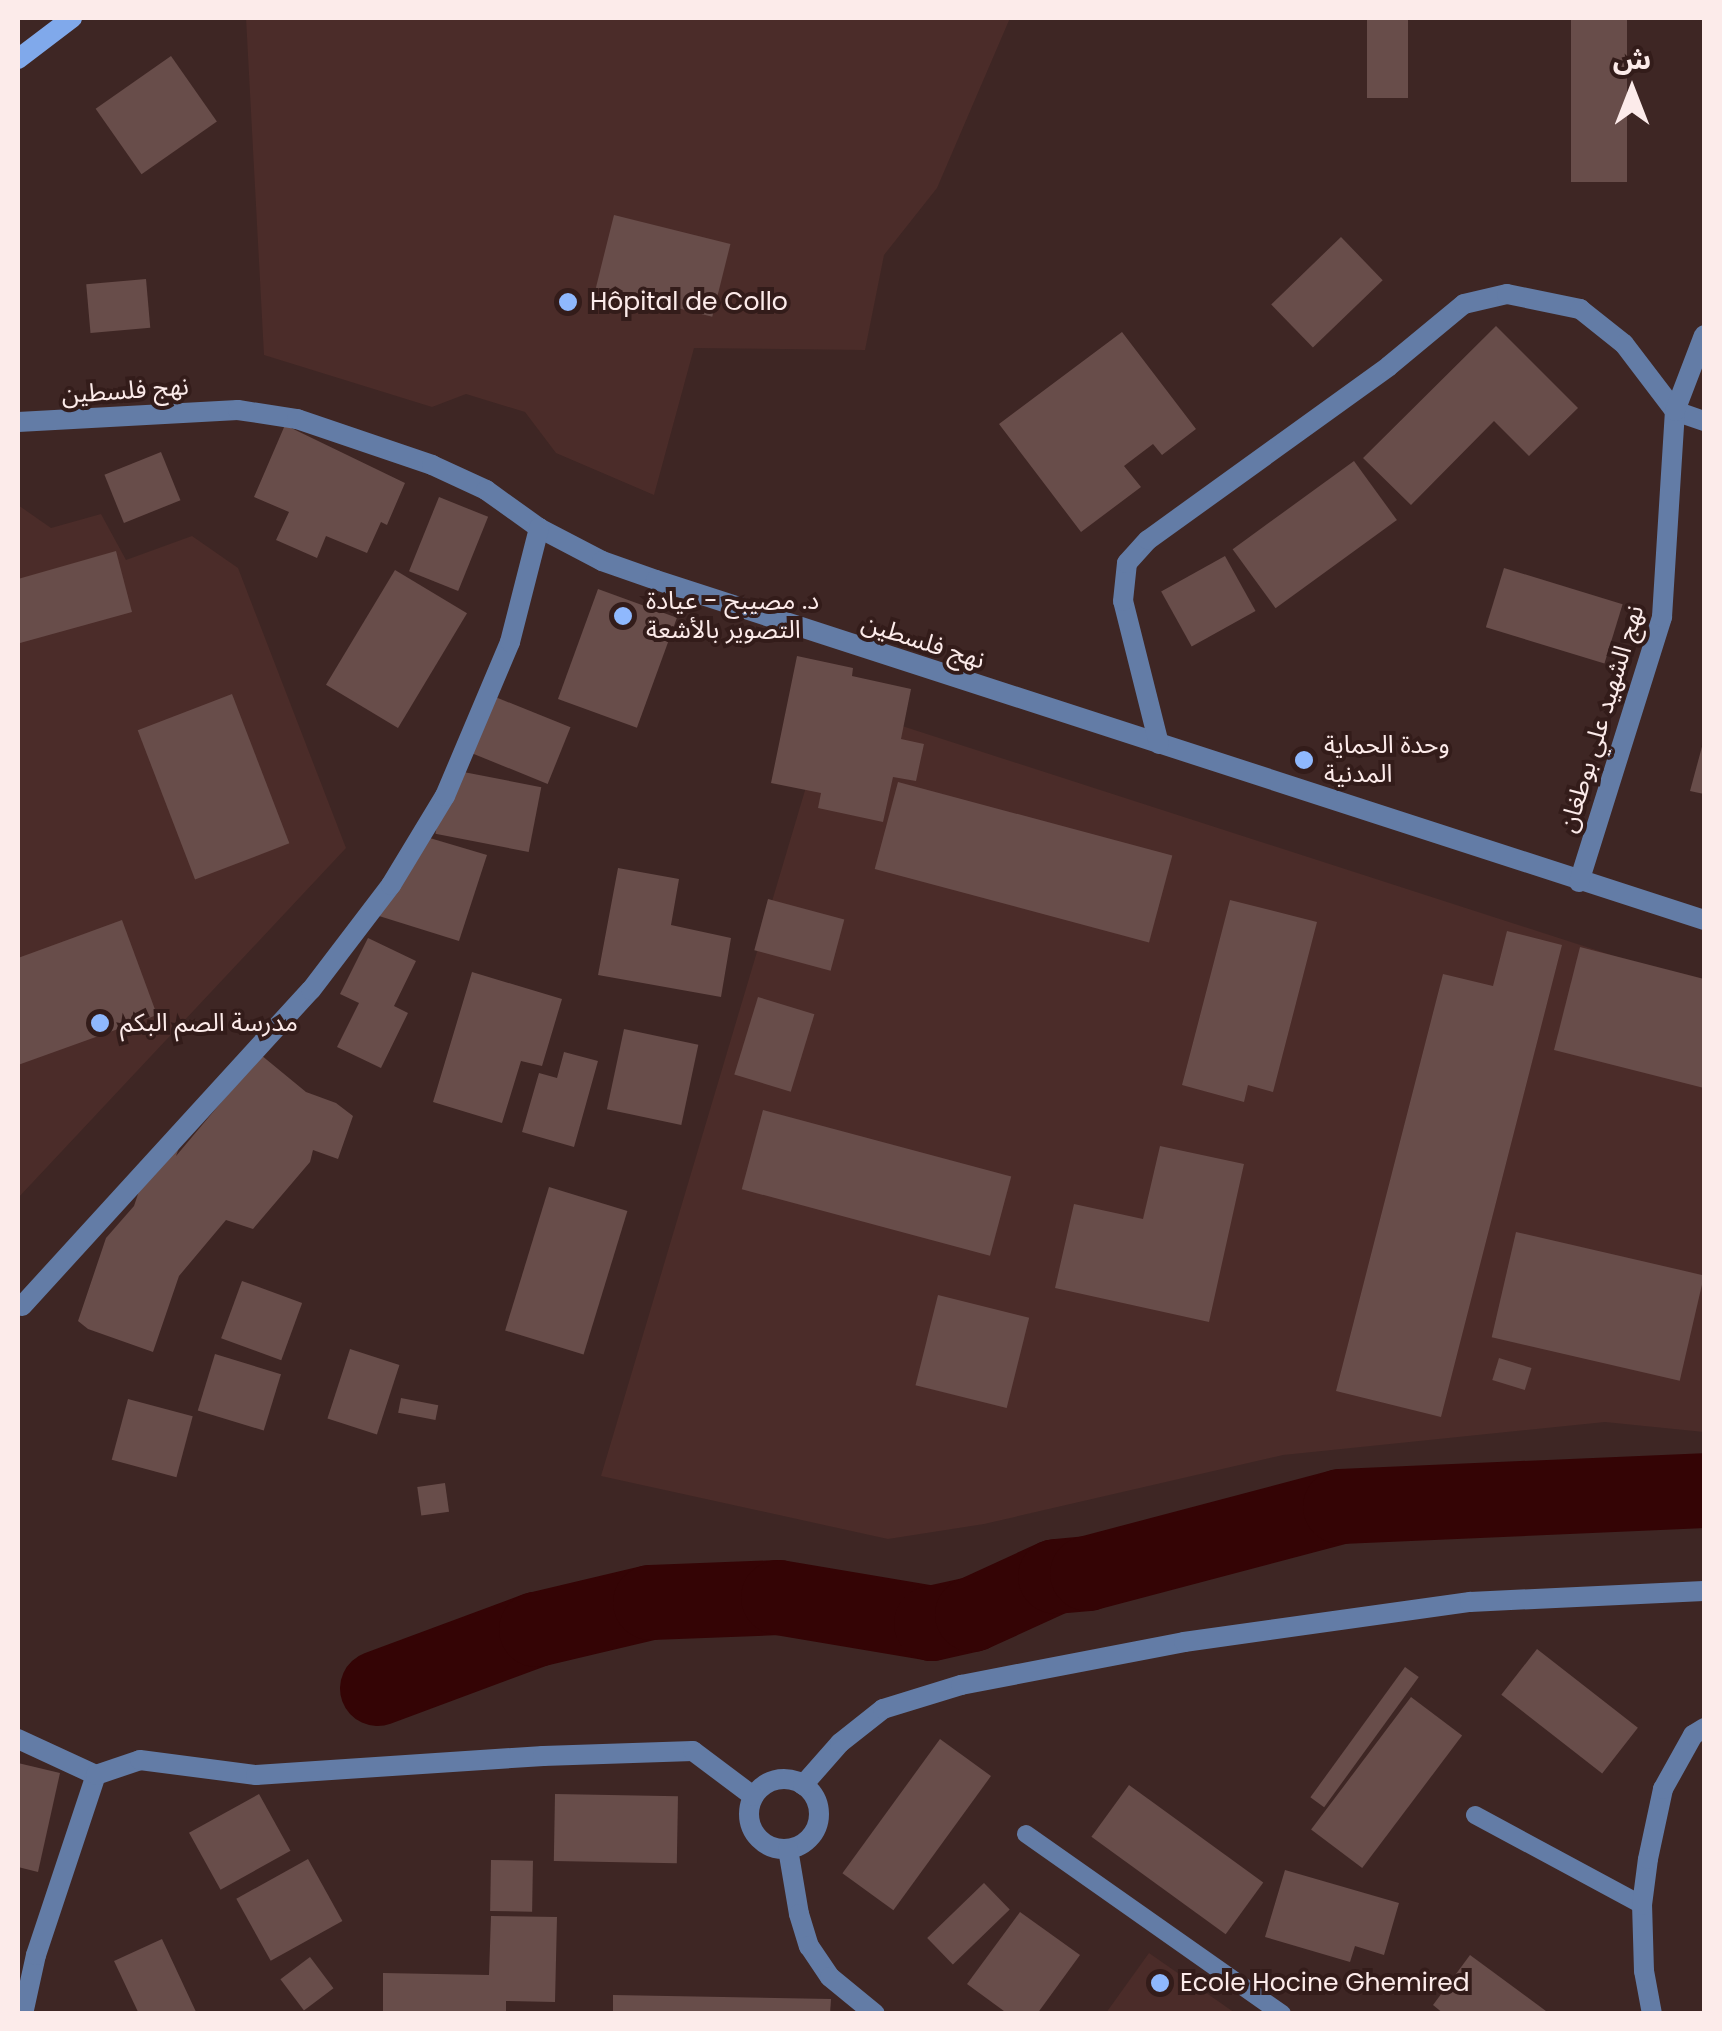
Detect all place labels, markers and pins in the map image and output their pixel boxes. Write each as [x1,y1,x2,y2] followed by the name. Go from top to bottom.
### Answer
[590,287,788,317] place label: Hôpital de Collo
[555,289,581,315] marker: Hôpital de Collo
[646,587,819,646] place label: د. مصيبح - عيادة التصوير بالأشعة
[610,603,636,629] marker: د. مصيبح - عيادة التصوير بالأشعة
[1324,731,1450,790] place label: وحدة الحماية المدنية
[1293,749,1315,771] marker: وحدة الحماية المدنية
[120,1008,298,1038] place label: مدرسة الصم البكم
[89,1012,111,1034] marker: مدرسة الصم البكم
[1180,1968,1470,1998] place label: Ecole Hocine Ghemired
[1149,1972,1171,1994] marker: Ecole Hocine Ghemired

